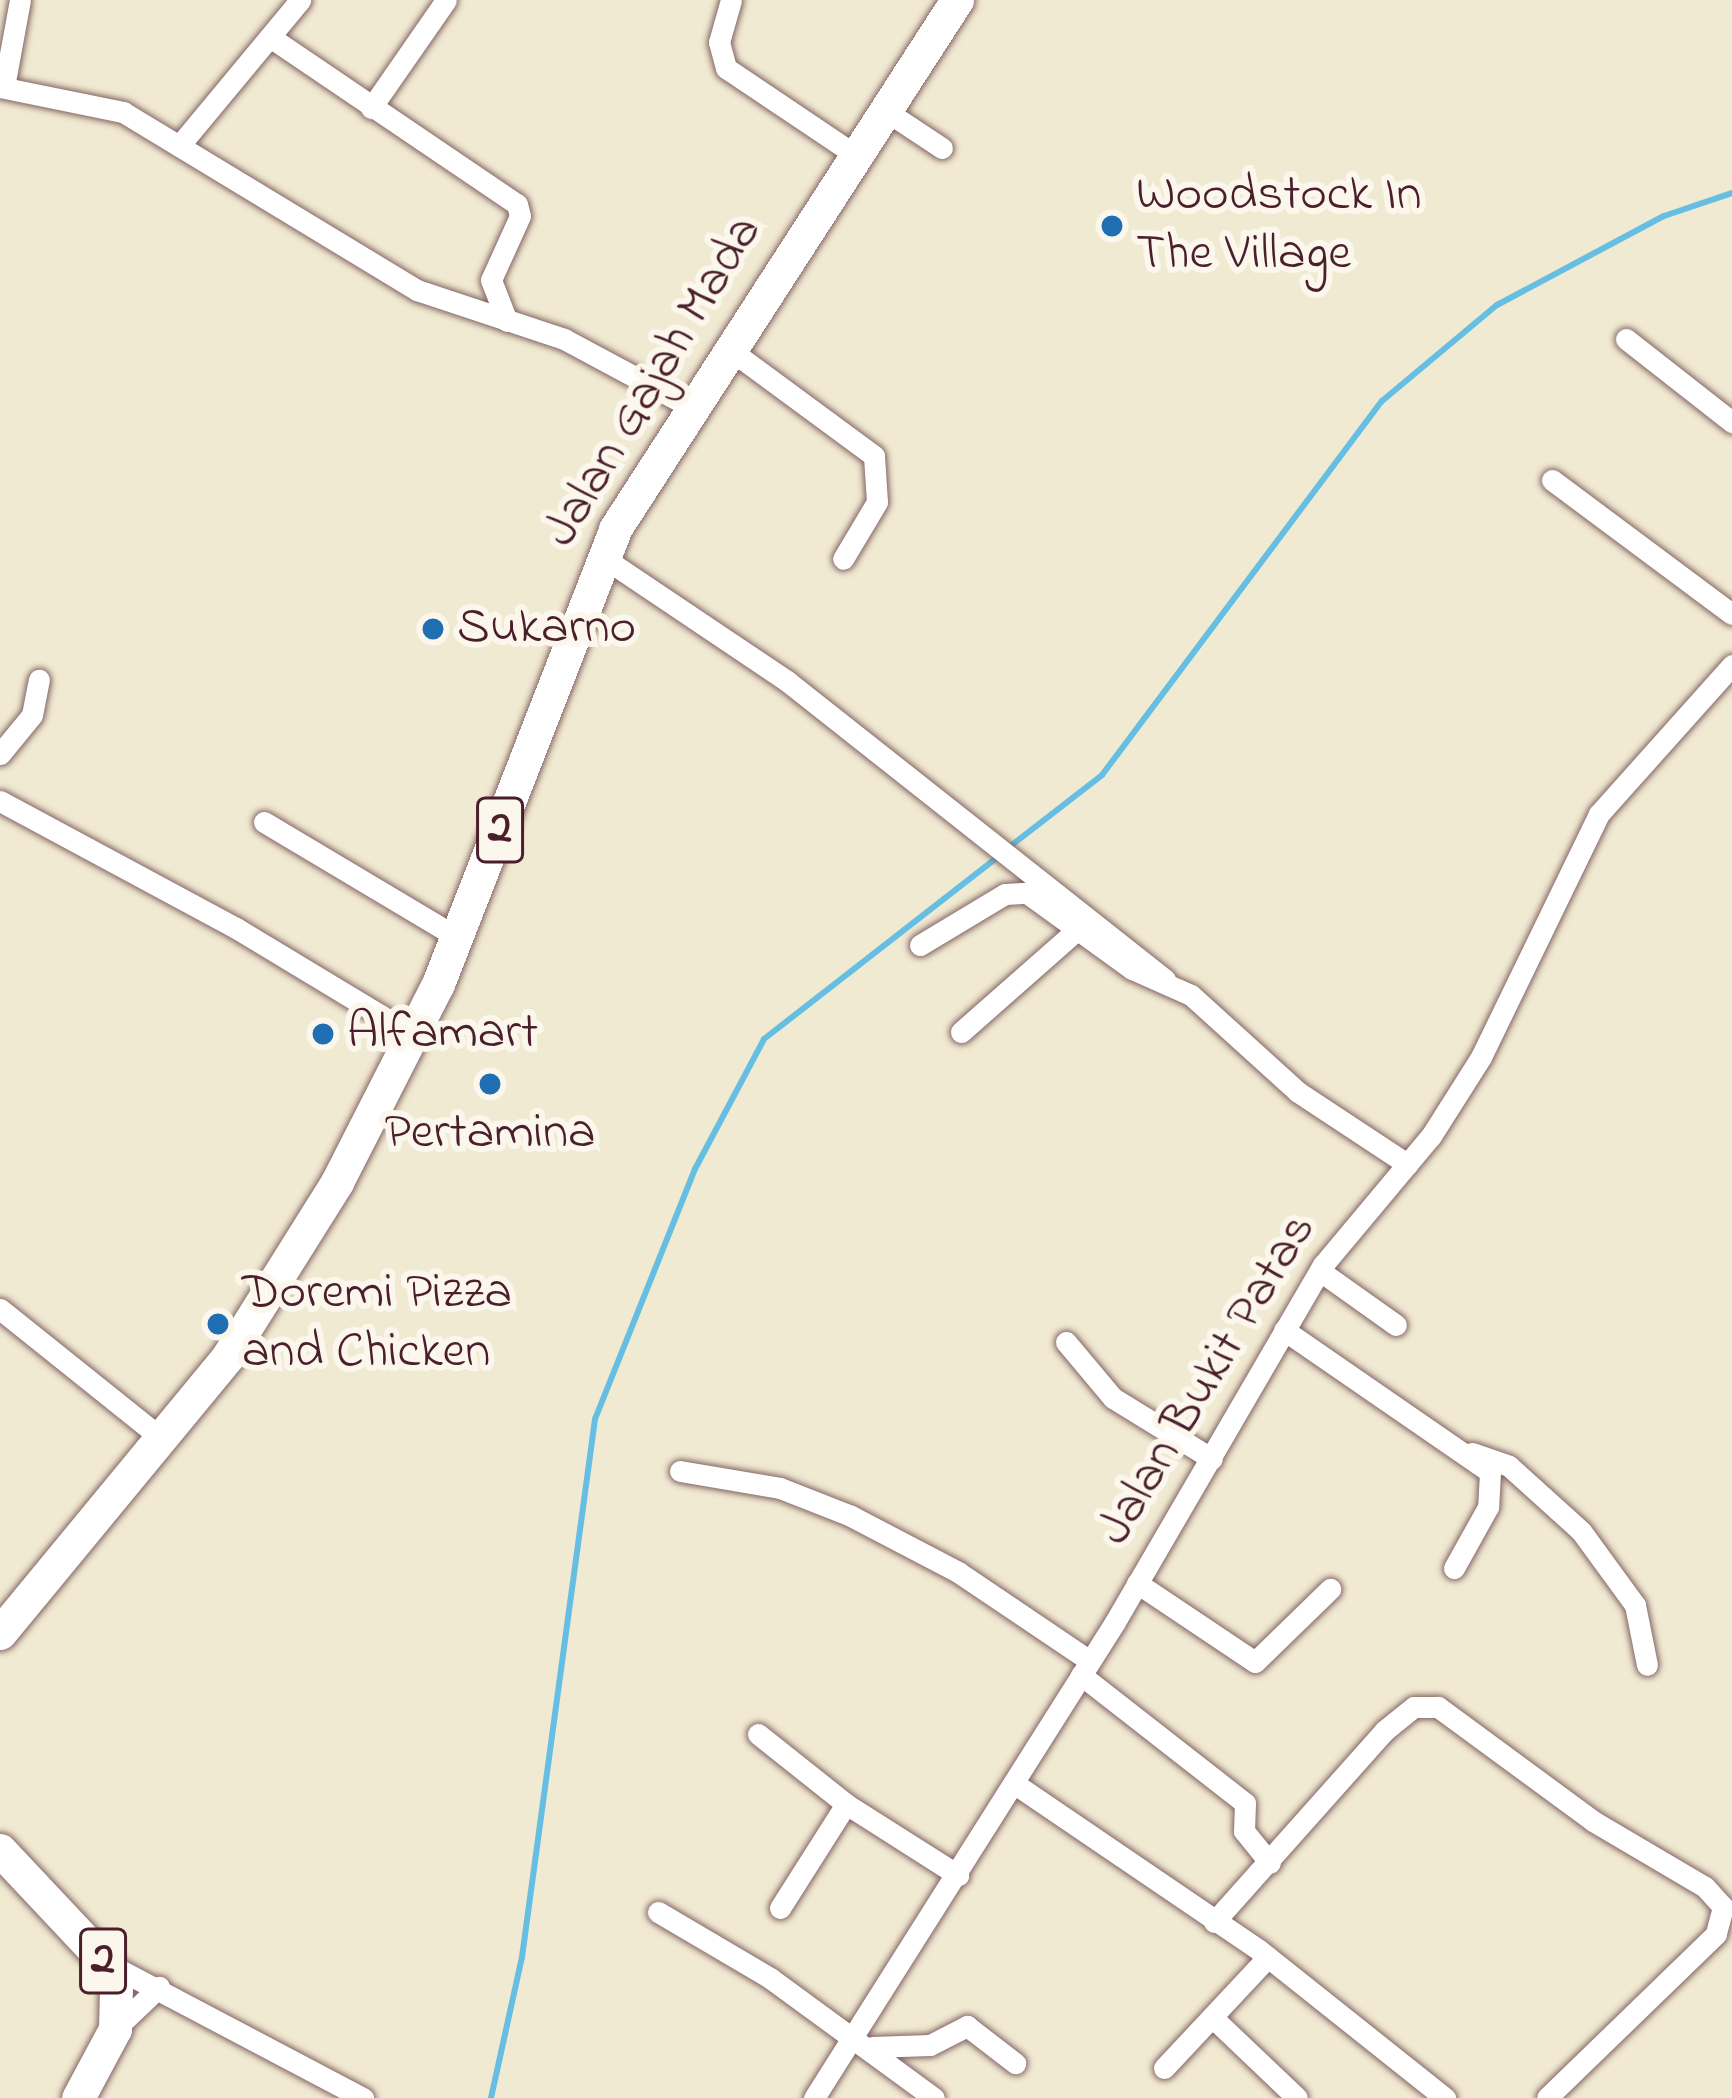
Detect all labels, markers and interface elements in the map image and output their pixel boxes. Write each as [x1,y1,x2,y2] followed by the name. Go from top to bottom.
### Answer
[1136,166,1422,286] place label: Woodstock In The Village
[531,205,777,559] street label: Jalan Gajah Mada
[1099,213,1125,239] marker: Woodstock In The Village
[457,598,636,660] place label: Sukarno
[420,616,446,642] marker: Sukarno
[476,788,524,872] road number: 2
[347,1003,538,1065] place label: Alfamart
[310,1021,336,1047] marker: Alfamart
[477,1071,503,1097] marker: Pertamina
[384,1103,596,1165] place label: Pertamina
[1085,1203,1331,1557] street label: Jalan Bukit Patas
[242,1264,512,1384] place label: Doremi Pizza and Chicken
[205,1311,231,1337] marker: Doremi Pizza and Chicken
[79,1919,127,2003] road number: 2

